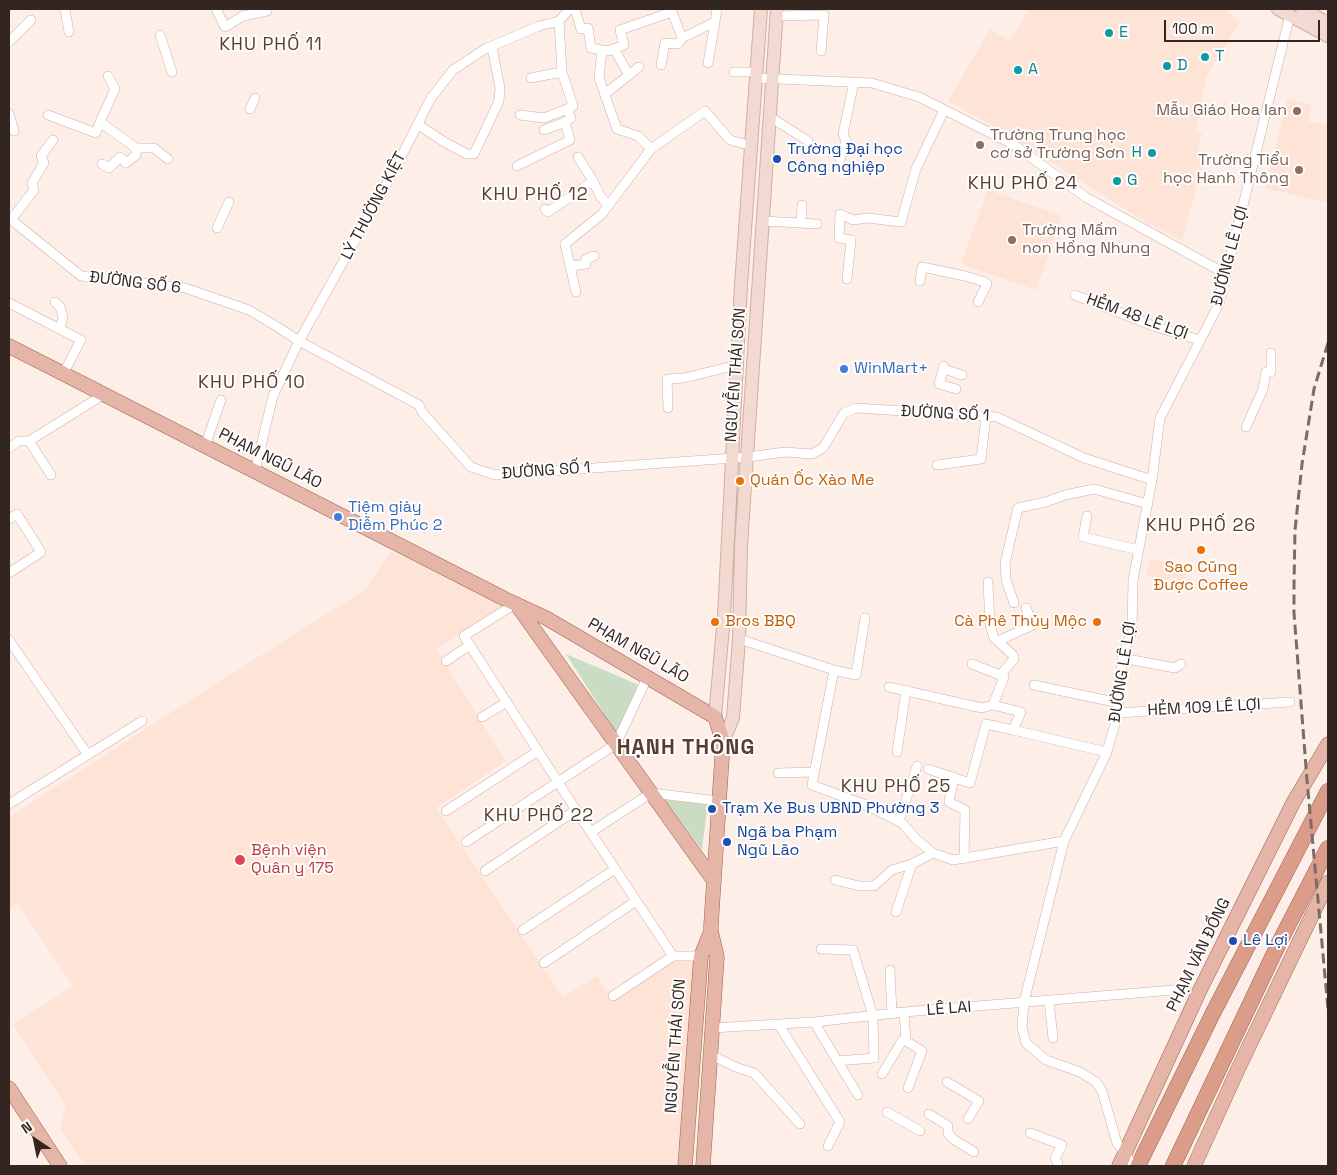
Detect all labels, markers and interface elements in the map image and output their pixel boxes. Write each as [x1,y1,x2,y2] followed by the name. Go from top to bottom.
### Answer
[1167,10,1323,42] scale bar
[1172,19,1214,38] text: 100 m
[1119,23,1128,43] place label: E
[1103,27,1115,39] marker: E
[218,34,324,56] district label: KHU PHỐ 11
[1215,47,1224,67] place label: T
[1199,51,1211,63] marker: T
[1177,56,1188,76] place label: D
[1028,60,1038,80] place label: A
[1161,60,1173,72] marker: D
[1012,64,1024,76] marker: A
[1156,101,1287,121] place label: Mẫu Giáo Hoa lan
[1291,105,1303,117] marker: Mẫu Giáo Hoa lan
[990,126,1126,164] place label: Trường Trung học cơ sở Trường Sơn
[974,139,986,151] marker: Trường Trung học cơ sở Trường Sơn
[787,140,903,178] place label: Trường Đại học Công nghiệp
[1132,143,1142,163] place label: H
[1146,147,1158,159] marker: H
[337,149,411,263] street label: LÝ THƯỜNG KIỆT
[1163,151,1289,189] place label: Trường Tiểu học Hanh Thông
[771,153,783,165] marker: Trường Đại học Công nghiệp
[1293,164,1305,176] marker: Trường Tiểu học Hanh Thông
[1127,171,1138,191] place label: G
[967,173,1079,195] district label: KHU PHỐ 24
[1111,175,1123,187] marker: G
[480,184,590,206] district label: KHU PHỐ 12
[1207,204,1253,308] street label: ĐƯỜNG LÊ LỢI
[1022,221,1150,259] place label: Trường Mầm non Hồng Nhung
[1006,234,1018,246] marker: Trường Mầm non Hồng Nhung
[88,268,182,298] street label: ĐƯỜNG SỐ 6
[1084,290,1190,344] street label: HẺM 48 LÊ LỢI
[722,307,750,443] street label: NGUYỄN THÁI SƠN
[854,359,928,379] place label: WinMart+
[838,363,850,375] marker: WinMart+
[197,372,307,394] district label: KHU PHỐ 10
[900,402,990,426] street label: ĐƯỜNG SỐ 1
[215,425,325,493] street label: PHẠM NGŨ LÃO
[501,458,591,484] street label: ĐƯỜNG SỐ 1
[750,471,874,491] place label: Quán Ốc Xào Me
[734,475,746,487] marker: Quán Ốc Xào Me
[348,498,442,536] place label: Tiệm giày Diễm Phúc 2
[332,511,344,523] marker: Tiệm giày Diễm Phúc 2
[1144,515,1258,537] district label: KHU PHỐ 26
[1195,544,1207,556] marker: Sao Cũng Được Coffee
[1154,558,1248,596] place label: Sao Cũng Được Coffee
[725,612,796,632] place label: Bros BBQ
[954,612,1087,632] place label: Cà Phê Thủy Mộc
[584,614,692,688] street label: PHẠM NGŨ LÃO
[709,616,721,628] marker: Bros BBQ
[1091,616,1103,628] marker: Cà Phê Thủy Mộc
[1105,620,1141,724] street label: ĐƯỜNG LÊ LỢI
[1147,695,1261,721] street label: HẺM 109 LÊ LỢI
[615,735,757,761] district label: HẠNH THÔNG
[840,776,952,798] district label: KHU PHỐ 25
[722,799,939,819] place label: Trạm Xe Bus UBND Phường 3
[706,803,718,815] marker: Trạm Xe Bus UBND Phường 3
[483,805,595,827] district label: KHU PHỐ 22
[737,823,837,861] place label: Ngã ba Phạm Ngũ Lão
[721,836,733,848] marker: Ngã ba Phạm Ngũ Lão
[251,841,334,879] place label: Bệnh viện Quân y 175
[233,853,247,867] marker: Bệnh viện Quân y 175
[1163,895,1235,1015] street label: PHẠM VĂN ĐỒNG
[1243,931,1288,951] place label: Lê Lợi
[1227,935,1239,947] marker: Lê Lợi
[662,978,690,1114] street label: NGUYỄN THÁI SƠN
[926,998,972,1020] street label: LÊ LAI
[10,1115,60,1165] north arrow
[18,1117,36,1138] text: N

